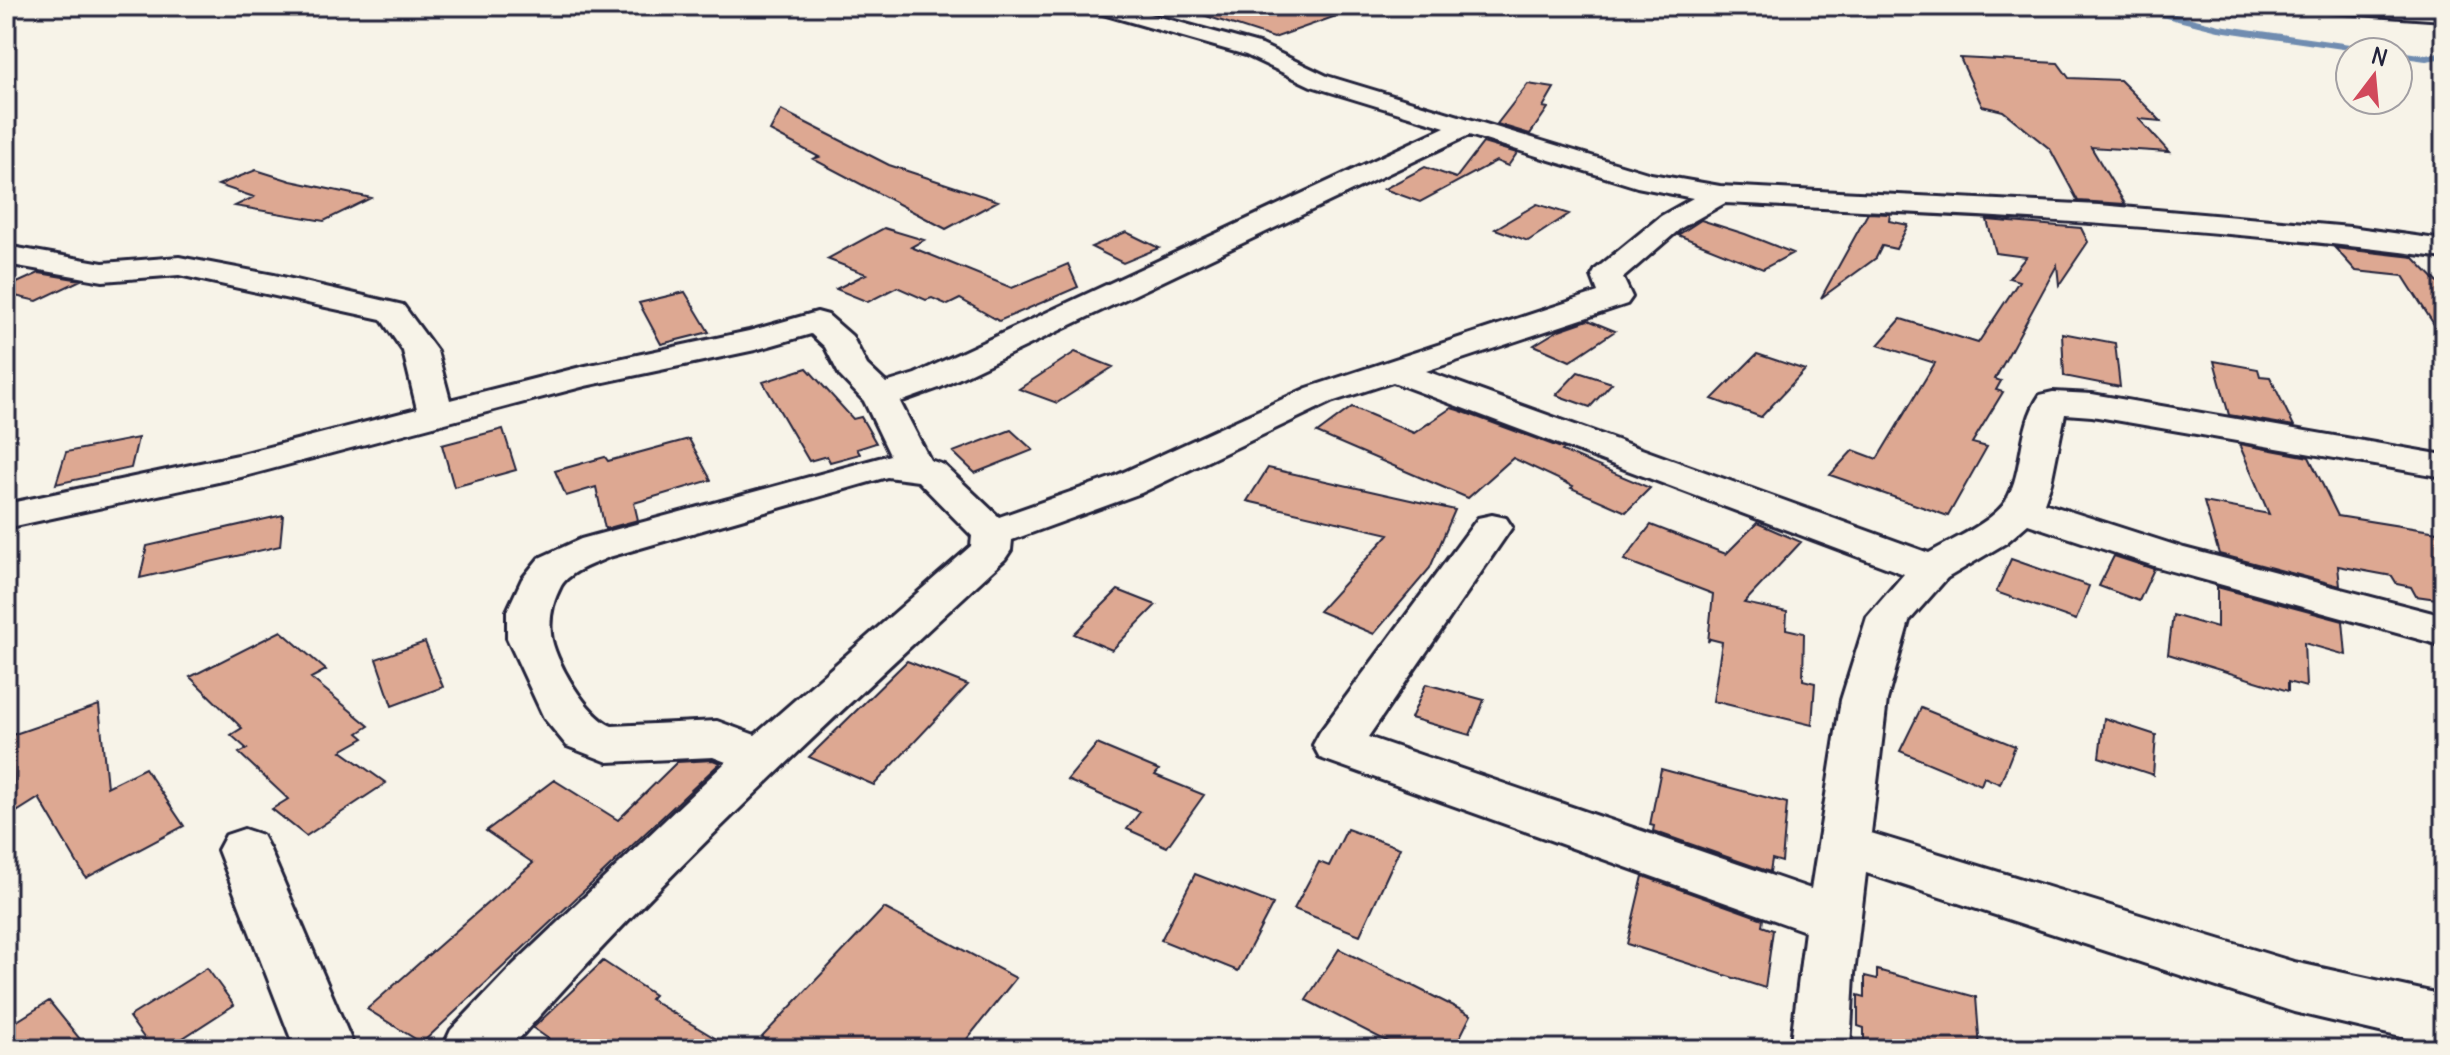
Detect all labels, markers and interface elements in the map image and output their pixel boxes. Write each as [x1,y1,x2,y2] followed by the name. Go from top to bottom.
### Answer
[2334,36,2414,116] north arrow
[2368,41,2391,72] text: N

